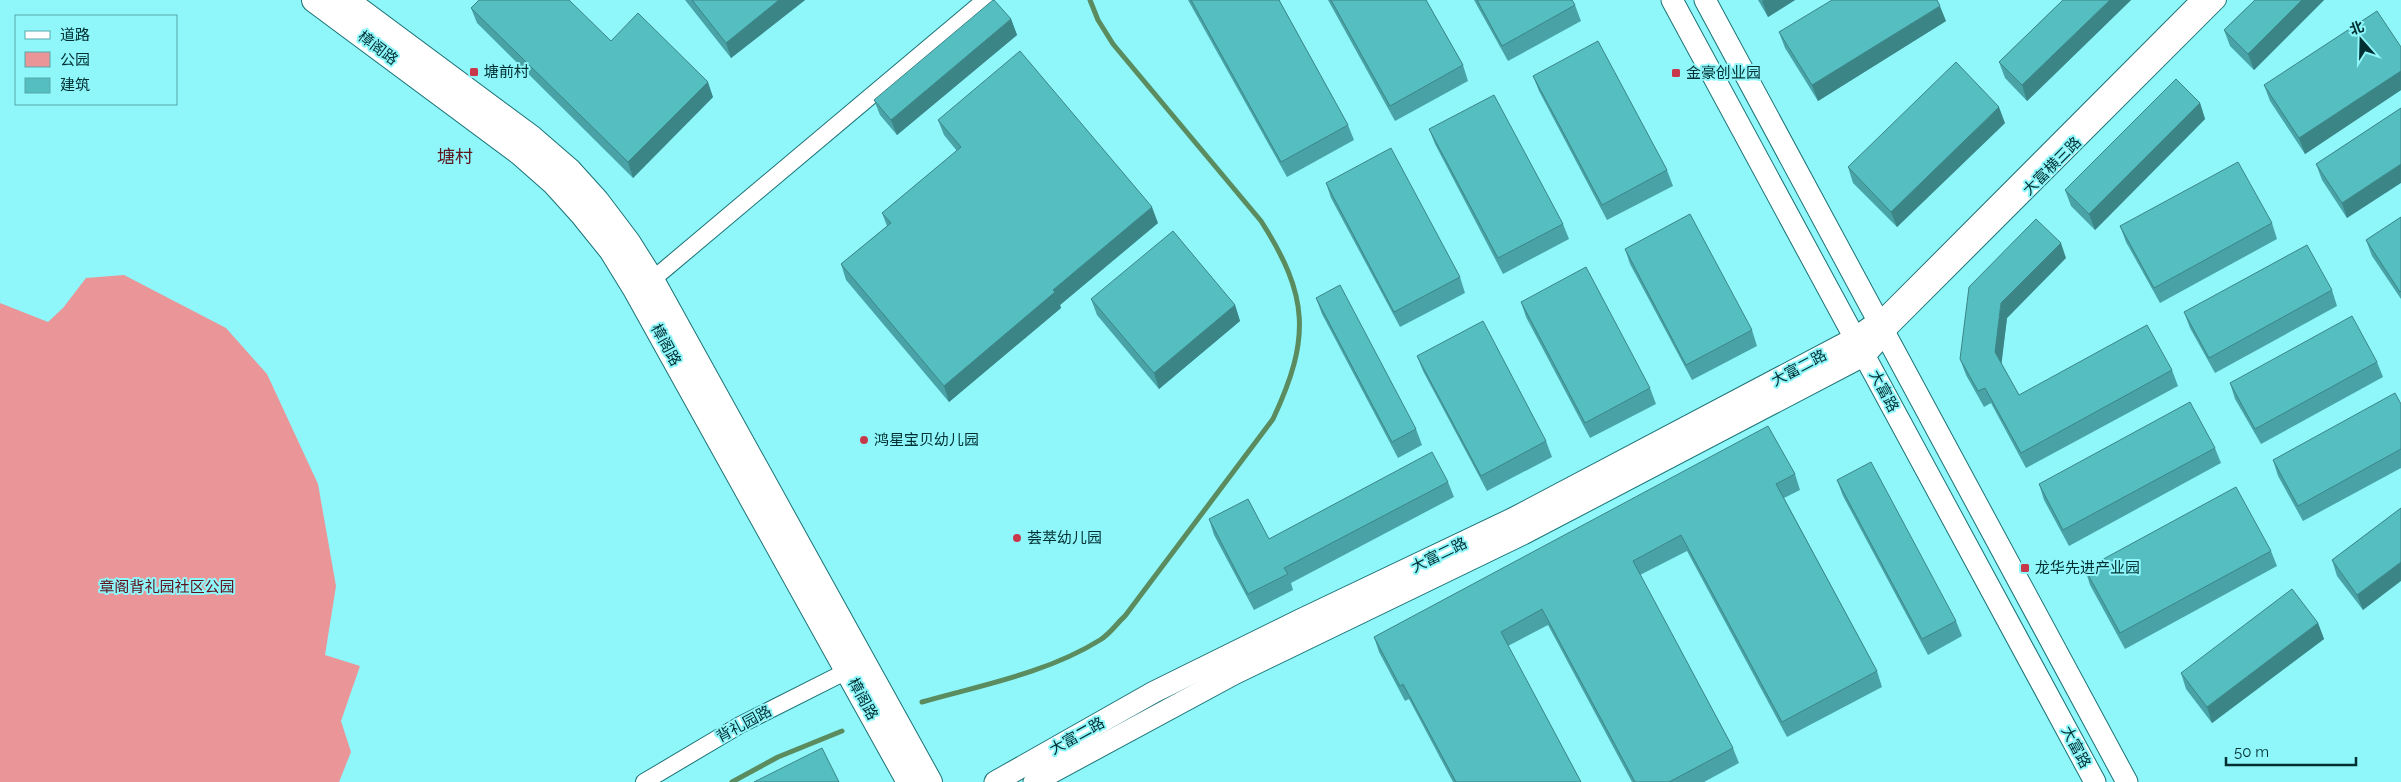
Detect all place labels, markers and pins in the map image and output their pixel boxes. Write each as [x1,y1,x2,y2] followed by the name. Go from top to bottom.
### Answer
[484,63,529,81] place label: 塘前村
[1686,64,1761,82] place label: 金豪创业园
[468,66,480,78] marker: 塘前村
[1670,67,1682,79] marker: 金豪创业园
[874,431,979,449] place label: 鸿星宝贝幼儿园
[858,434,870,446] marker: 鸿星宝贝幼儿园
[1027,529,1102,547] place label: 荟萃幼儿园
[1011,532,1023,544] marker: 荟萃幼儿园
[2035,559,2140,577] place label: 龙华先进产业园
[2019,562,2031,574] marker: 龙华先进产业园

